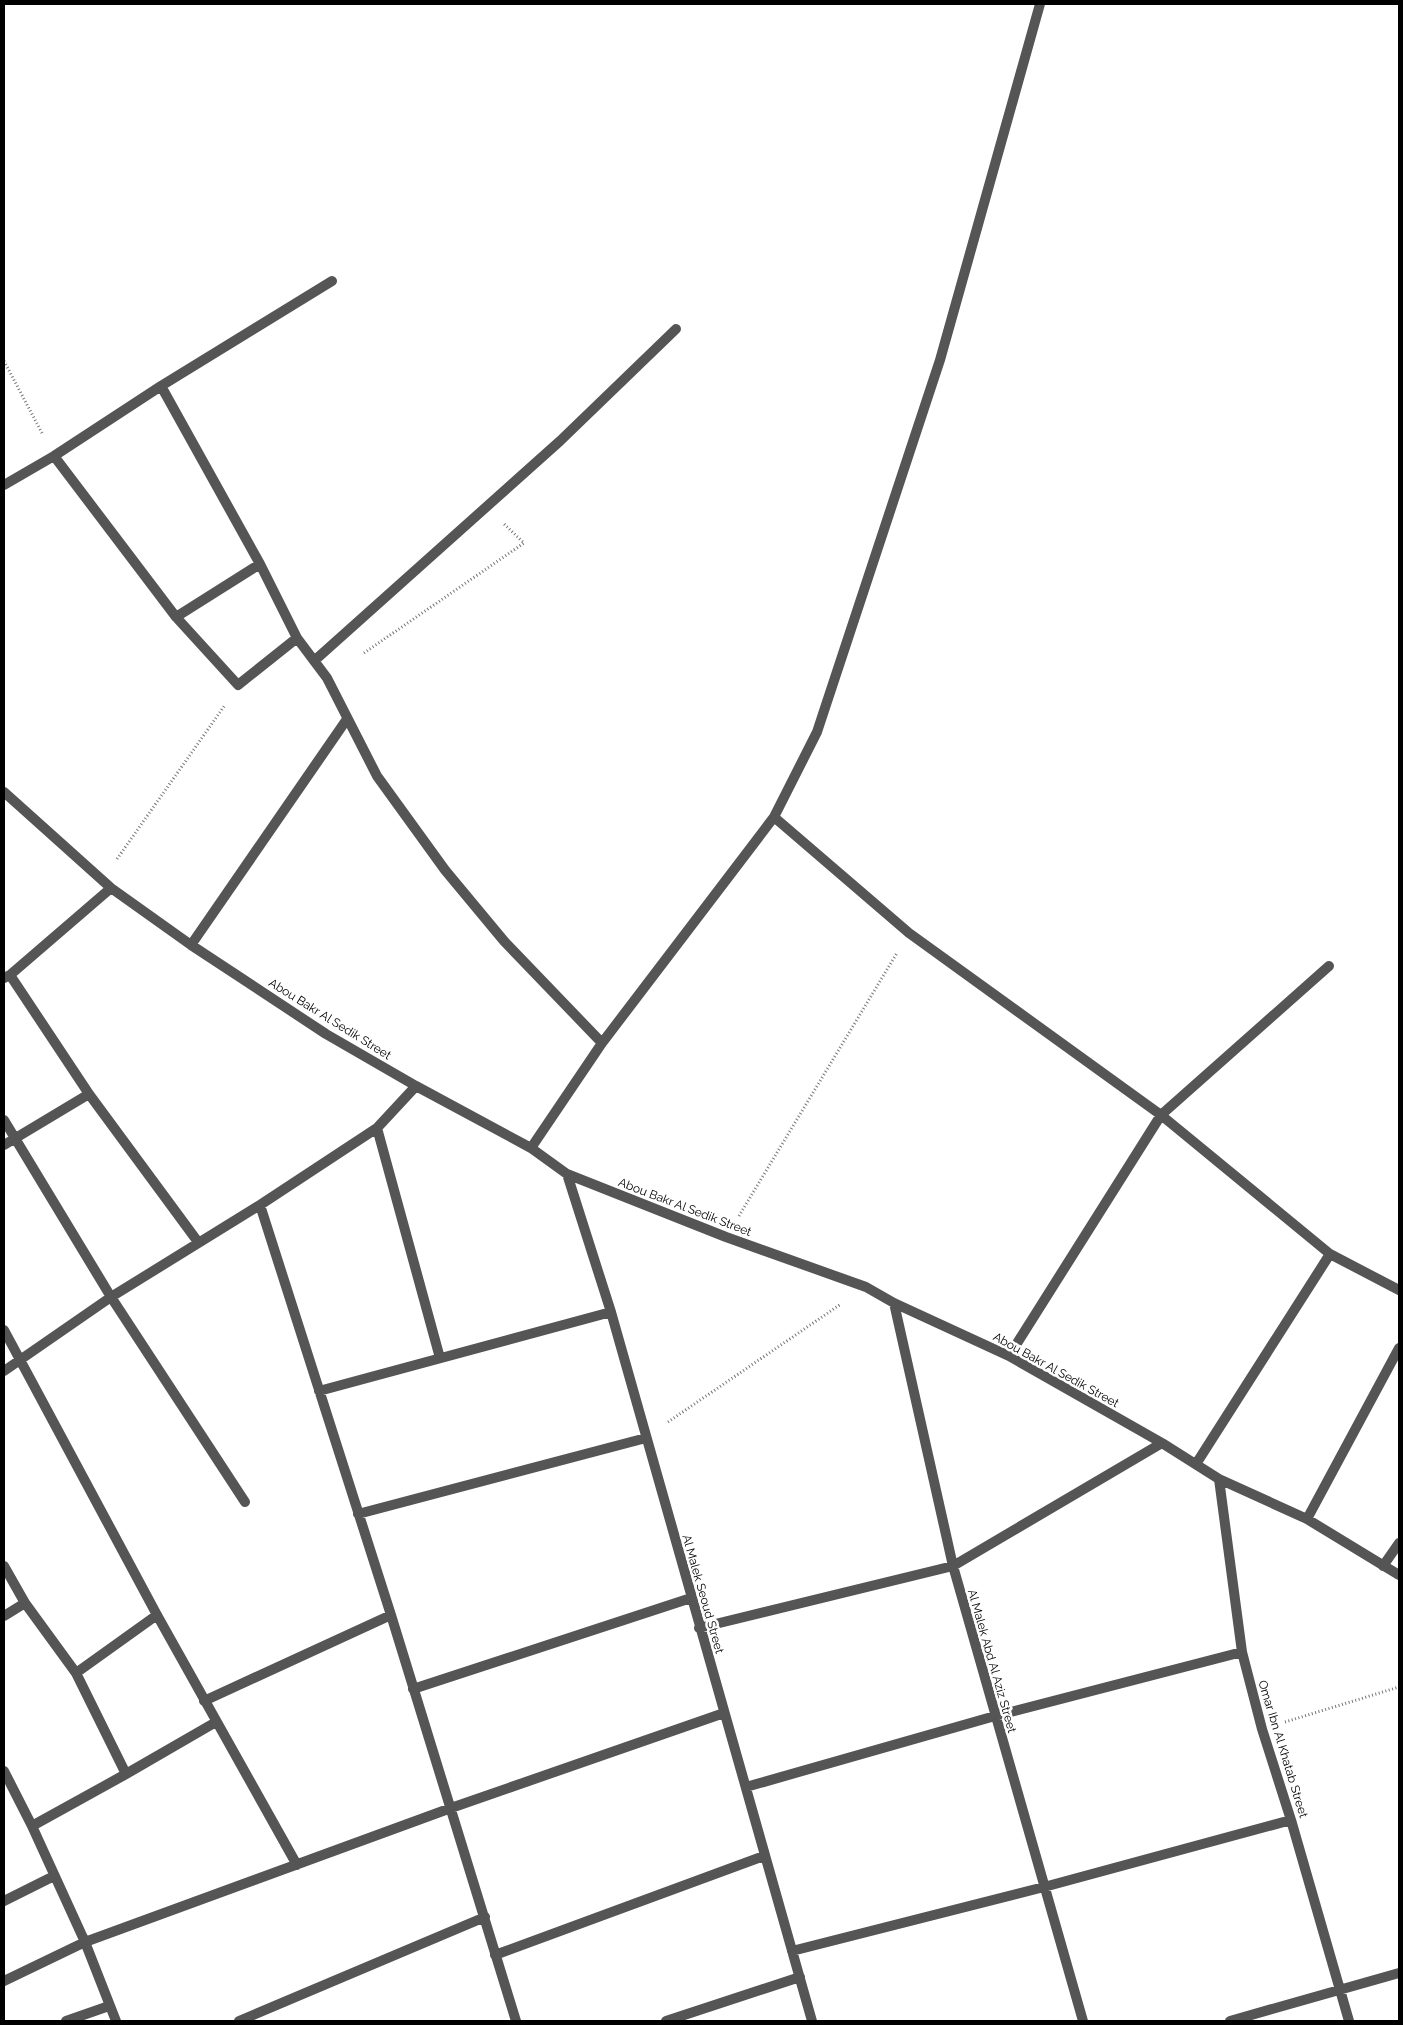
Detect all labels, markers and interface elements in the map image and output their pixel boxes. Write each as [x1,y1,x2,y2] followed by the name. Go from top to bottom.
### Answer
[266,976,394,1062] street label: Abou Bakr Al Sedik Street
[616,1175,754,1239] street label: Abou Bakr Al Sedik Street
[991,1330,1121,1410] street label: Abou Bakr Al Sedik Street
[679,1533,727,1655] street label: Al Malek Seoud Street
[965,1588,1019,1734] street label: Al Malek Abd Al Aziz Street
[1255,1678,1311,1820] street label: Omar Ibn Al Khatab Street

